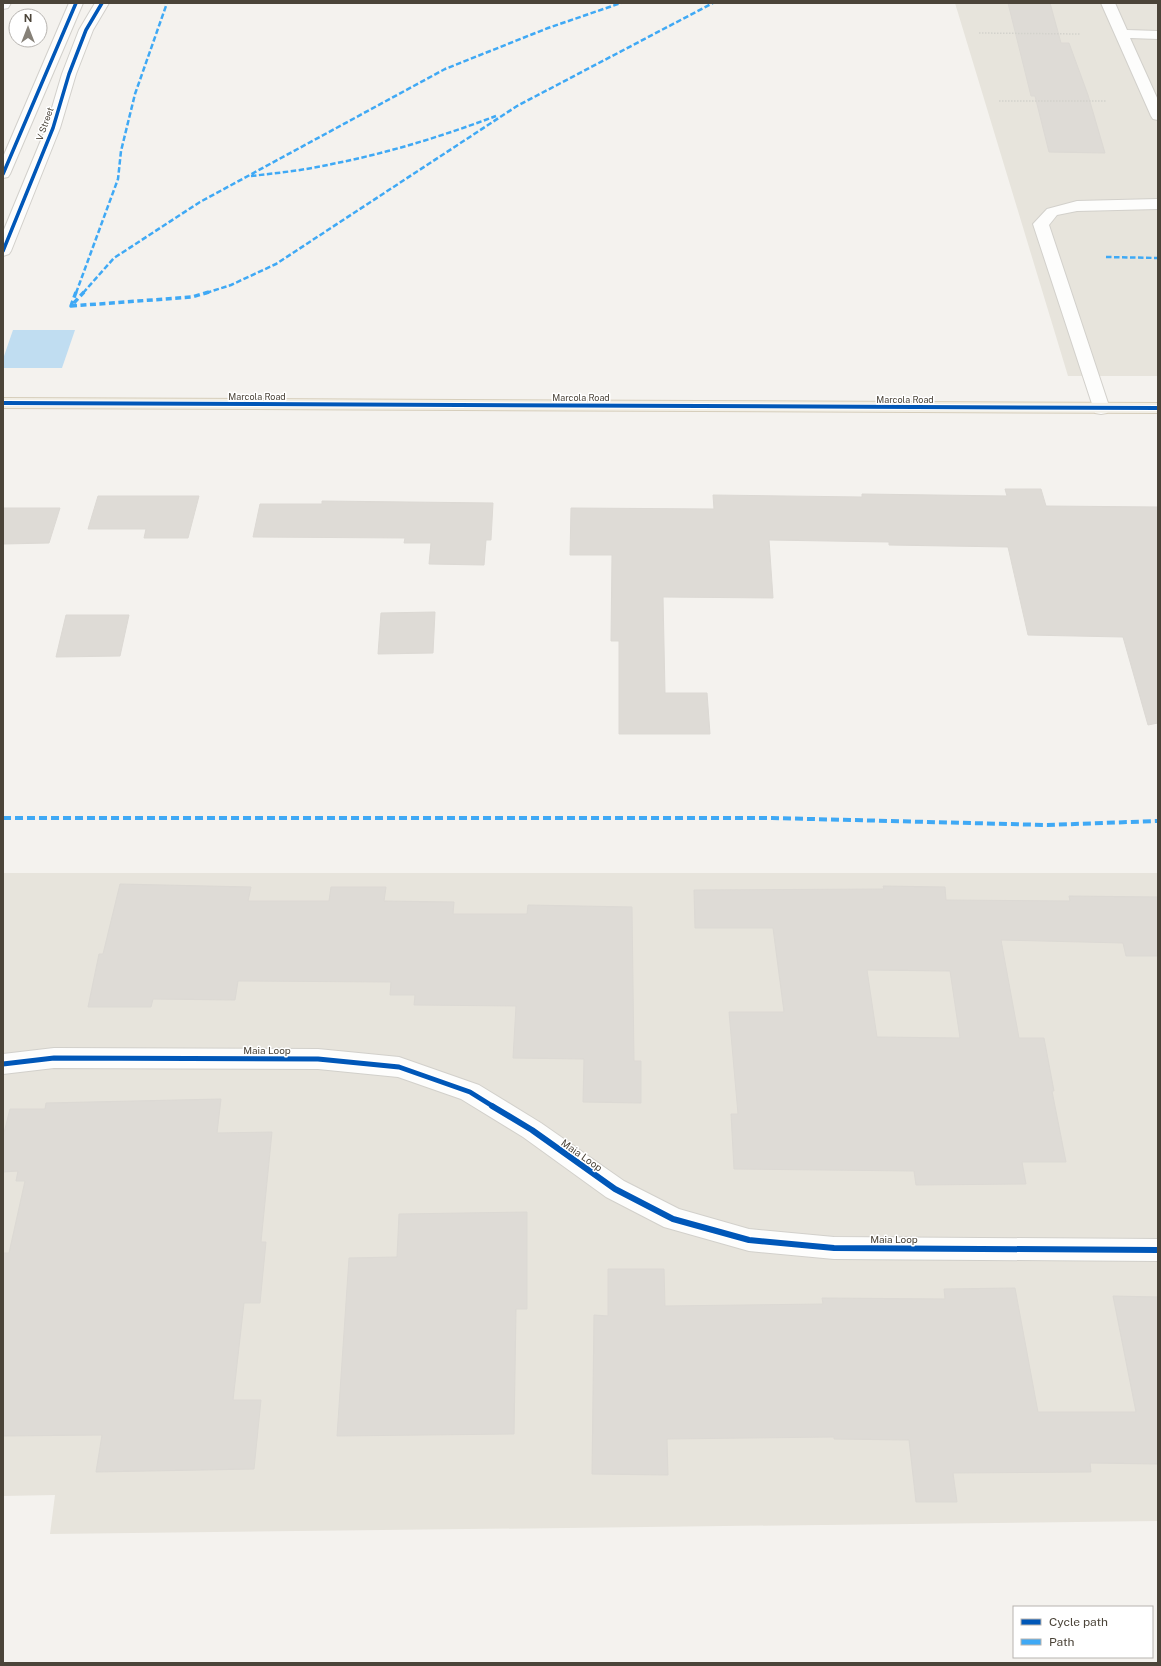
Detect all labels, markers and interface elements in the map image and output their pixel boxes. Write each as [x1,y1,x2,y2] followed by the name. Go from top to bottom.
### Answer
[8,8,48,48] north arrow
[24,12,32,24] text: N
[33,105,56,142] street label: V Street
[228,391,286,402] street label: Marcola Road
[552,392,610,403] street label: Marcola Road
[876,394,934,405] street label: Marcola Road
[243,1044,291,1056] street label: Maia Loop
[559,1136,605,1174] street label: Maia Loop
[870,1233,918,1245] street label: Maia Loop
[1013,1606,1153,1658] legend
[1049,1615,1108,1629] text: Cycle path
[1049,1635,1075,1649] text: Path

